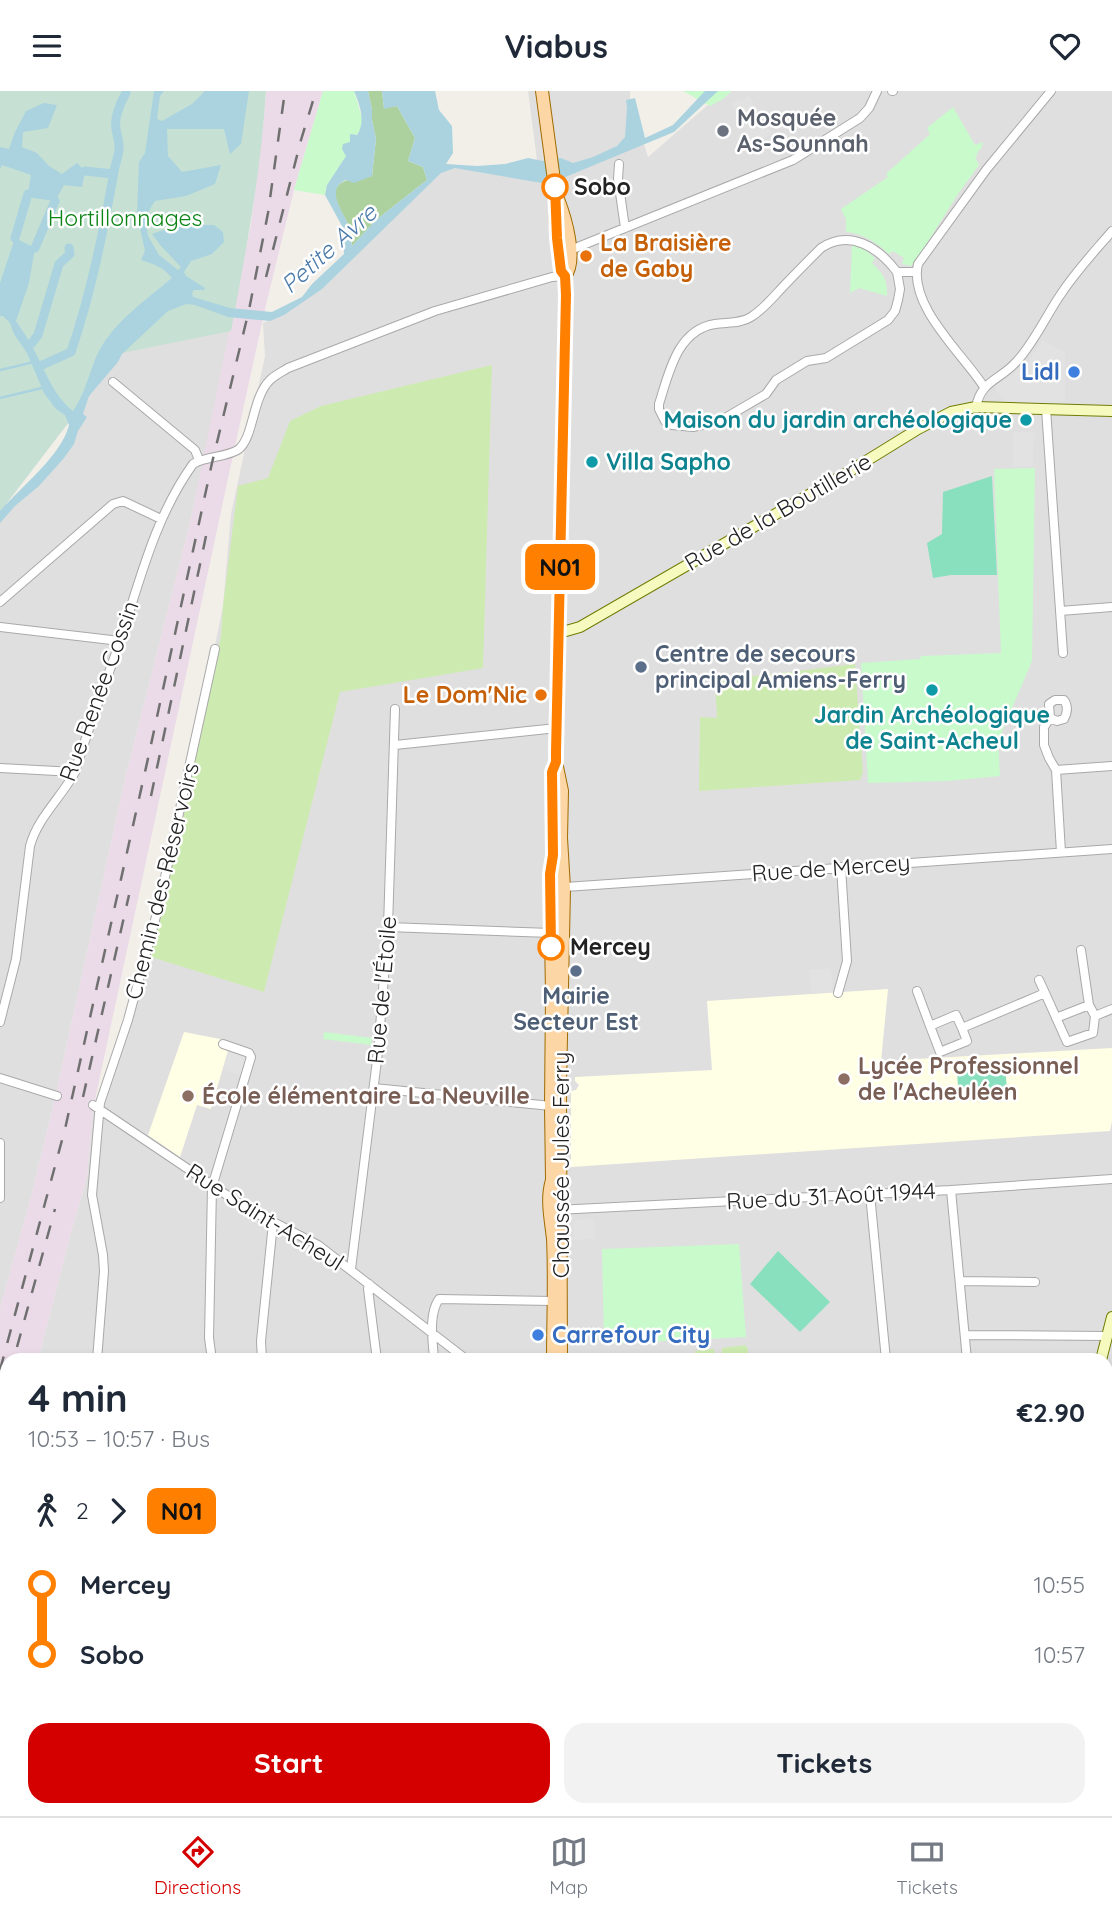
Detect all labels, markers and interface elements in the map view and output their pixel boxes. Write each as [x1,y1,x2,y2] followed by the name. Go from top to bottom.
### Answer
[504,26,608,66] text: Viabus
[28,27,66,65] icon: menu
[1046,27,1084,65] icon: heart
[737,103,869,158] place label: Mosquée As-Sounnah
[715,123,731,139] marker: Mosquée As-Sounnah
[574,172,631,201] place label: Sobo
[542,174,568,200] marker: Sobo
[274,196,384,299] water label: Petite Avre
[48,203,202,232] park label: Hortillonnages
[600,228,732,283] place label: La Braisière de Gaby
[578,248,594,264] marker: La Braisière de Gaby
[1021,357,1060,386] place label: Lidl
[1066,364,1082,380] marker: Lidl
[663,405,1012,434] place label: Maison du jardin archéologique
[1018,412,1034,428] marker: Maison du jardin archéologique
[679,446,876,577] street label: Rue de la Boutillerie
[606,447,731,476] place label: Villa Sapho
[584,454,600,470] marker: Villa Sapho
[520,544,600,590] line badge: N01
[539,552,581,582] text: N01
[52,597,145,785] street label: Rue Renée Cossin
[655,639,906,694] place label: Centre de secours principal Amiens-Ferry
[633,659,649,675] marker: Centre de secours principal Amiens-Ferry
[403,680,527,709] place label: Le Dom'Nic
[924,682,940,698] marker: Jardin Archéologique de Saint-Acheul
[533,687,549,703] marker: Le Dom'Nic
[814,700,1050,755] place label: Jardin Archéologique de Saint-Acheul
[118,759,205,1002] street label: Chemin des Réservoirs
[751,847,911,888] street label: Rue de Mercey
[361,915,402,1065] street label: Rue de l'Étoile
[570,932,651,961] place label: Mercey
[538,934,564,960] marker: Mercey
[568,963,584,979] marker: Mairie Secteur Est
[513,981,639,1036] place label: Mairie Secteur Est
[858,1051,1079,1106] place label: Lycée Professionnel de l'Acheuléen
[546,1052,575,1278] street label: Chaussée Jules Ferry
[836,1071,852,1087] marker: Lycée Professionnel de l'Acheuléen
[202,1081,530,1110] place label: École élémentaire La Neuville
[180,1088,196,1104] marker: École élémentaire La Neuville
[181,1156,350,1277] street label: Rue Saint-Acheul
[726,1176,936,1215] street label: Rue du 31 Août 1944
[552,1320,710,1349] place label: Carrefour City
[530,1327,546,1343] marker: Carrefour City
[28,1374,128,1422] text: 4 min
[1017,1396,1085,1429] text: €2.90
[28,1424,210,1453] text: 10:53 – 10:57 · Bus
[28,1492,66,1530] icon: walk
[99,1492,137,1530] icon: forward
[76,1496,89,1525] text: 2
[161,1496,202,1526] text: N01
[80,1568,171,1601] text: Mercey
[1033,1570,1085,1599] text: 10:55
[80,1638,144,1671] text: Sobo
[1034,1640,1085,1669] text: 10:57
[28,1723,550,1803] button: Start
[564,1723,1085,1803] button: Tickets
[154,1833,241,1899] tab: Directions
[549,1833,588,1899] tab: Map
[896,1833,958,1899] tab: Tickets

